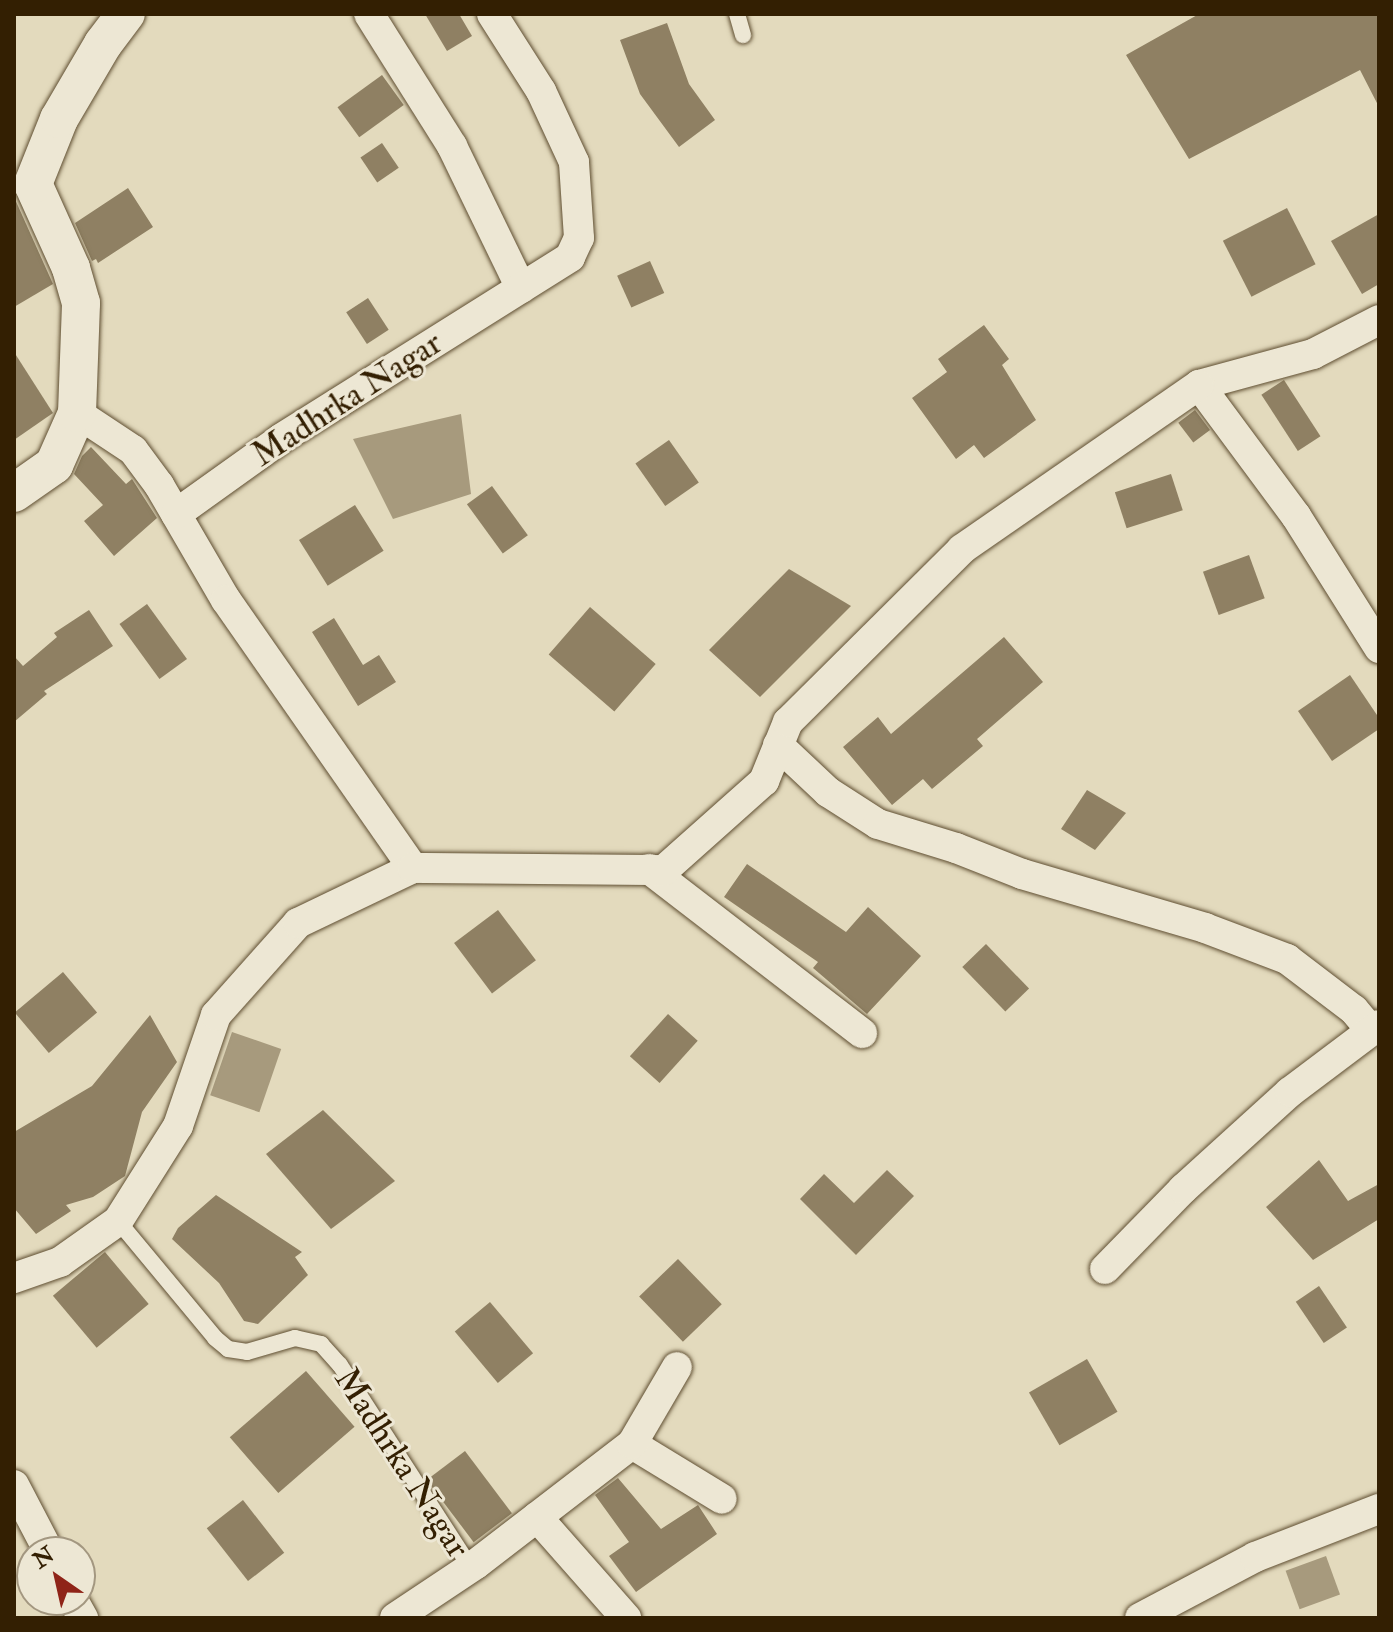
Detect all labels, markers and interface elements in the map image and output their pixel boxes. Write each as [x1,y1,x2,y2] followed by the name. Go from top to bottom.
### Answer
[245,323,449,475] street label: Madhrka Nagar
[326,1361,478,1565] street label: Madhrka Nagar
[16,1536,96,1616] north arrow
[28,1541,60,1575] text: N

